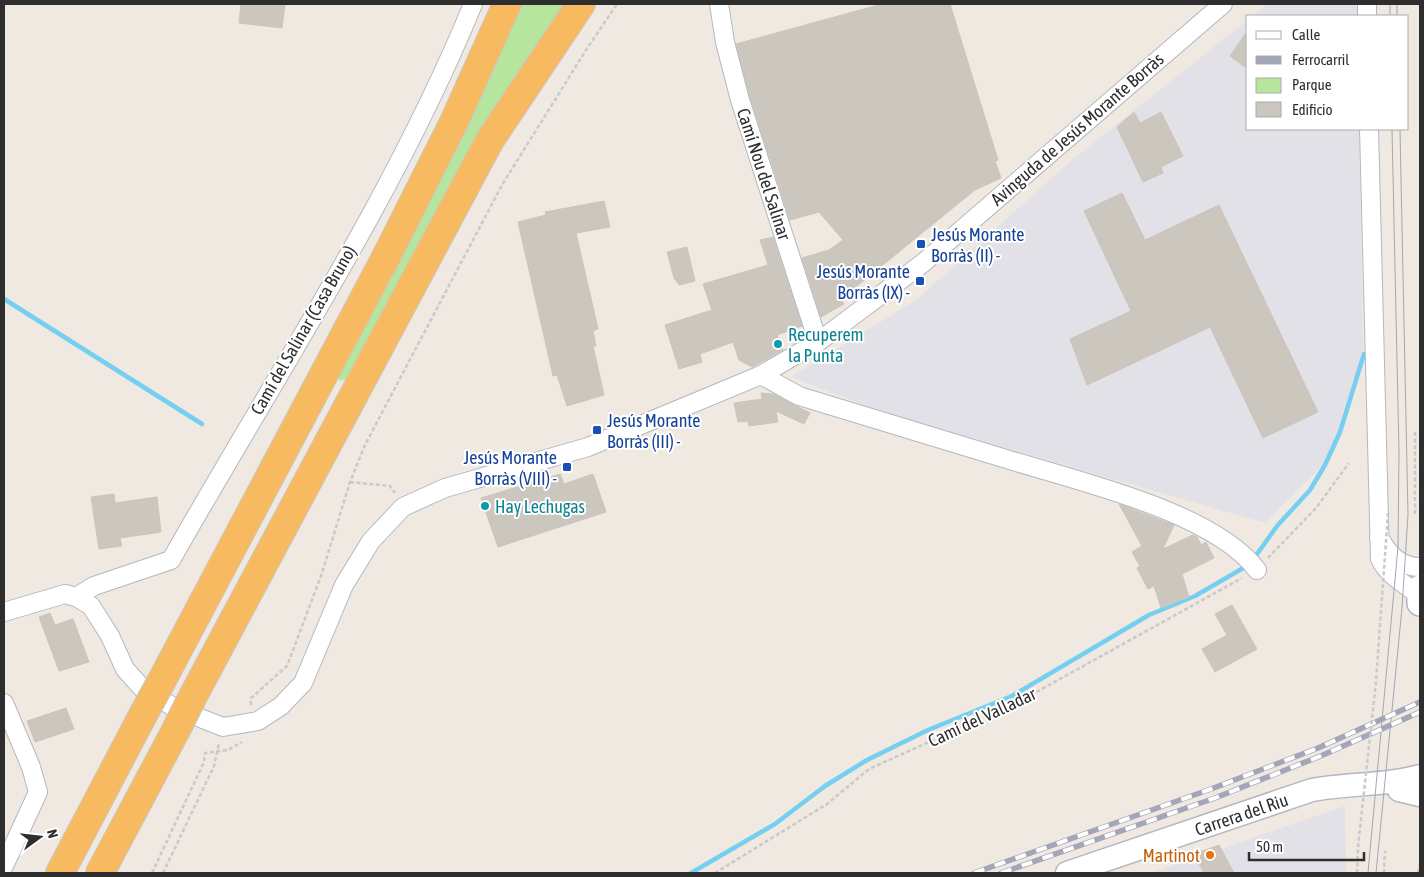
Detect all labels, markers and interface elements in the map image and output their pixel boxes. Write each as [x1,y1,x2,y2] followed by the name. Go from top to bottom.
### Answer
[1246,15,1409,130] legend
[1292,26,1321,43] text: Calle
[986,48,1168,210] street label: Avinguda de Jesús Morante Borràs
[1292,51,1349,68] text: Ferrocarril
[1292,76,1332,93] text: Parque
[1292,101,1333,118] text: Edificio
[733,105,795,243] street label: Camí Nou del Salinar
[931,224,1025,266] place label: Jesús Morante Borràs (II) -
[915,238,927,250] marker: Jesús Morante Borràs (II) -
[246,242,360,418] street label: Camí del Salinar (Casa Bruno)
[816,261,910,303] place label: Jesús Morante Borràs (IX) -
[914,275,926,287] marker: Jesús Morante Borràs (IX) -
[788,324,864,366] place label: Recuperem la Punta
[772,338,784,350] marker: Recuperem la Punta
[607,410,701,452] place label: Jesús Morante Borràs (III) -
[591,424,603,436] marker: Jesús Morante Borràs (III) -
[463,447,557,489] place label: Jesús Morante Borràs (VIII) -
[561,461,573,473] marker: Jesús Morante Borràs (VIII) -
[495,496,585,517] place label: Hay Lechugas
[479,500,491,512] marker: Hay Lechugas
[925,683,1040,751] street label: Camí del Valladar
[1192,788,1291,839] street label: Carrera del Riu
[15,812,65,862] north arrow
[44,828,61,840] text: N
[1249,830,1364,862] scale bar
[1256,838,1283,855] text: 50 m
[1143,845,1200,866] place label: Martinot
[1204,849,1216,861] marker: Martinot

